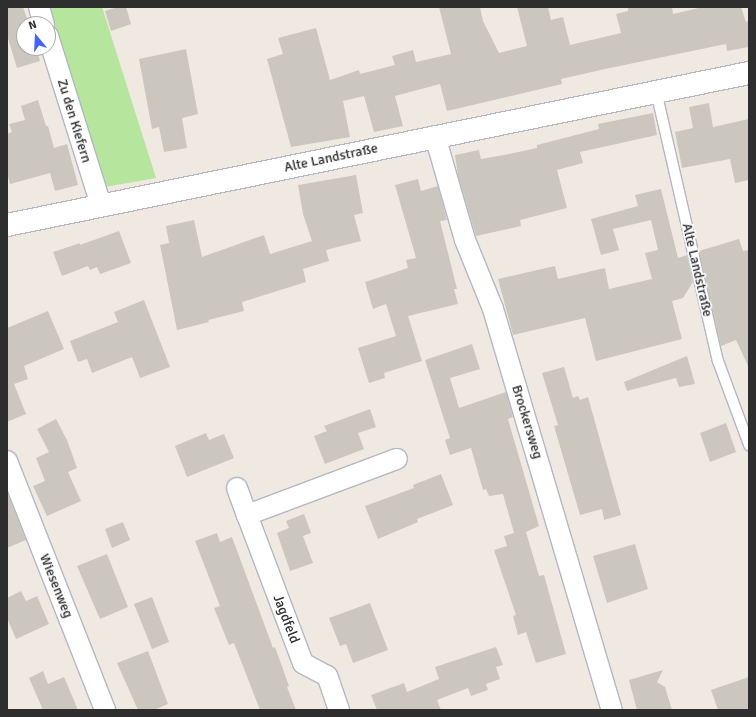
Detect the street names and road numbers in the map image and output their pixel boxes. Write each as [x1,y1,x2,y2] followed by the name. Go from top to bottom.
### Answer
[53,77,95,165] street label: Zu den Kiefern
[283,140,379,176] street label: Alte Landstraße
[678,222,716,318] street label: Alte Landstraße
[508,383,546,461] street label: Brockersweg
[36,552,76,620] street label: Wiesenweg
[269,592,303,646] street label: Jagdfeld

